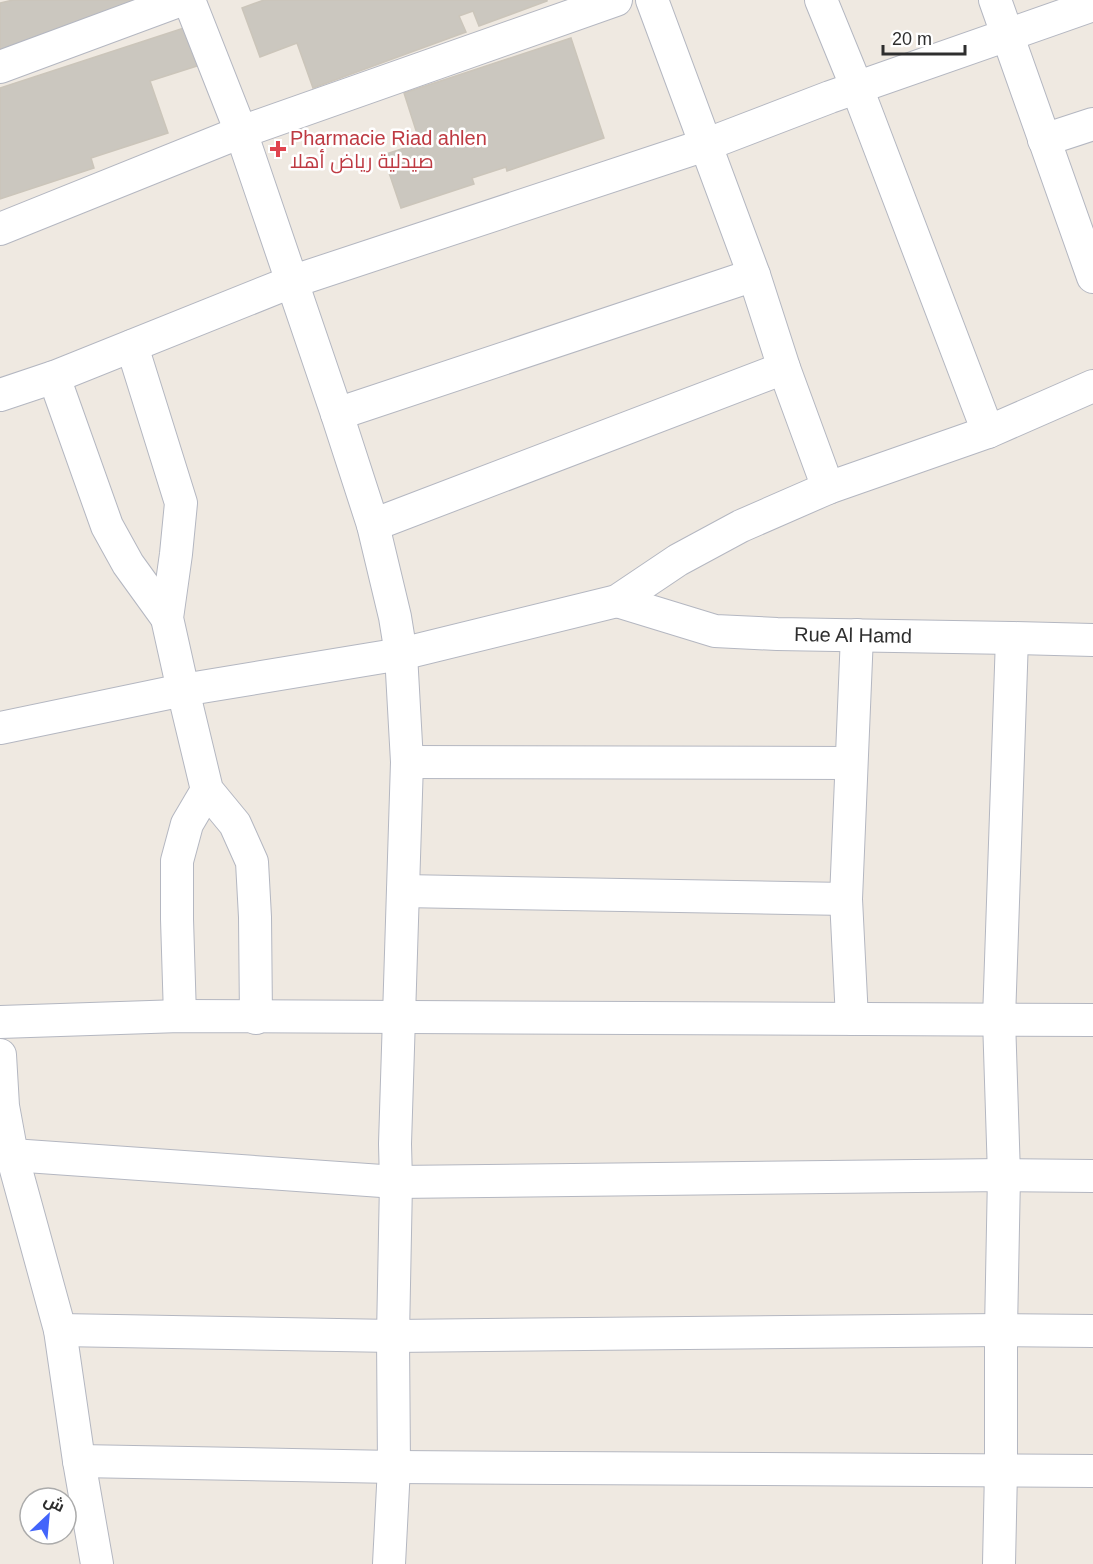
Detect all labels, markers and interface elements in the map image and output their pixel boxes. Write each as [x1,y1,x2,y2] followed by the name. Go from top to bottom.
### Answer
[883,18,966,56] scale bar
[892,29,932,49] text: 20 m
[290,127,487,174] place label: Pharmacie Riad ahlen صيدلية رياض أهلا
[271,142,285,156] marker: Pharmacie Riad ahlen صيدلية رياض أهلا
[794,623,912,647] street label: Rue Al Hamd
[18,1486,78,1546] north arrow
[41,1491,67,1516] text: ش

